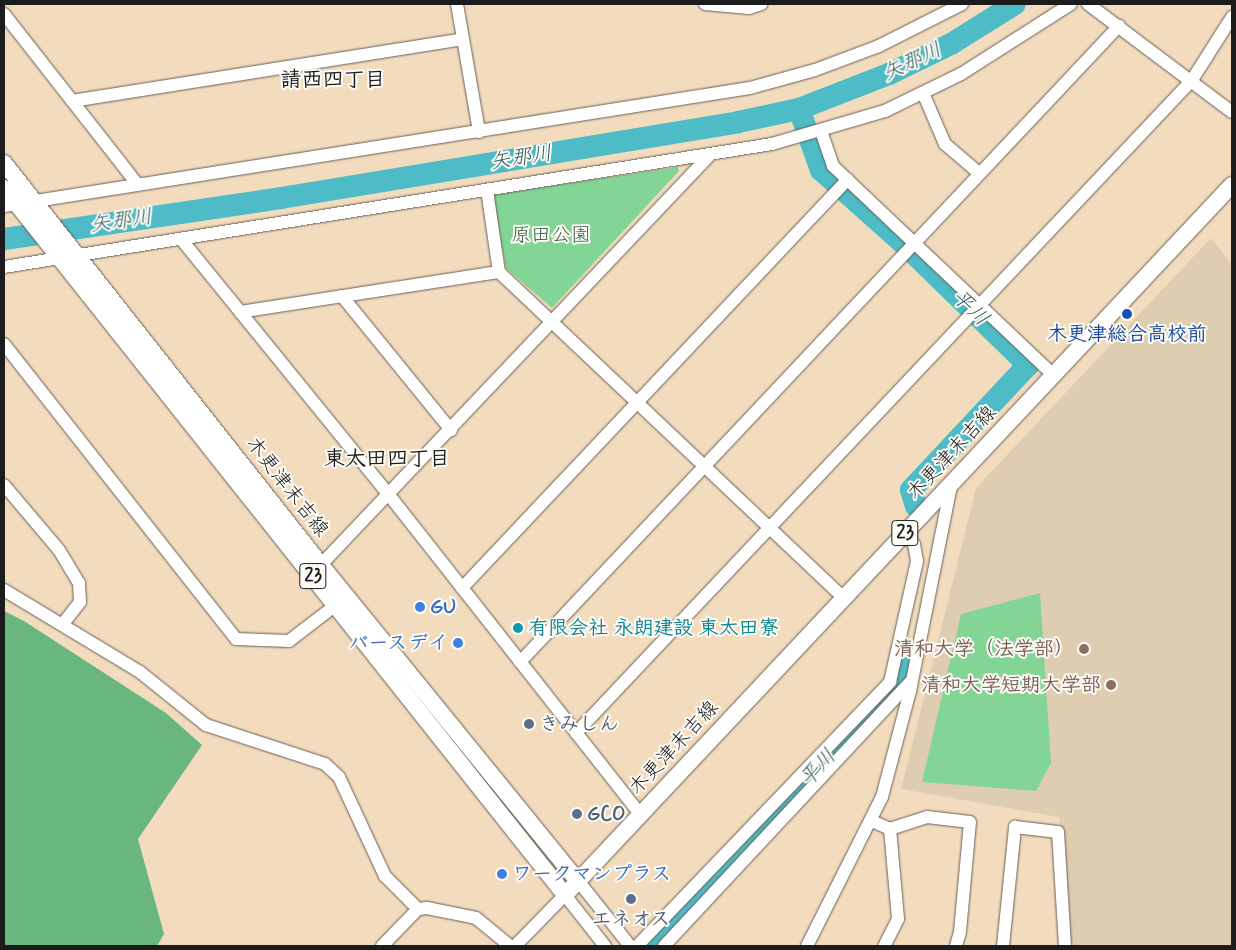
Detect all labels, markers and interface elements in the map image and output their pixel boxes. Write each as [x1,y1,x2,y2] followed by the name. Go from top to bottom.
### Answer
[878,37,946,87] water label: 矢那川
[281,67,385,93] district label: 請西四丁目
[488,141,554,175] water label: 矢那川
[88,204,154,238] water label: 矢那川
[511,223,591,247] park label: 原田公園
[946,284,994,332] water label: 平川
[1121,308,1133,320] marker: 木更津総合高校前
[1047,322,1207,346] place label: 木更津総合高校前
[902,401,1002,505] street label: 木更津末吉線
[241,432,333,542] street label: 木更津末吉線
[324,446,450,472] district label: 東太田四丁目
[891,516,919,550] road number: 23
[299,560,327,592] road number: 23
[430,595,456,619] place label: GU
[414,601,426,613] marker: GU
[528,616,779,640] place label: 有限会社 永朗建設 東太田寮
[512,622,524,634] marker: 有限会社 永朗建設 東太田寮
[348,631,448,655] place label: バースデイ
[452,637,464,649] marker: バースデイ
[894,637,1074,661] place label: 清和大学（法学部）
[1078,643,1090,655] marker: 清和大学（法学部）
[921,673,1101,697] place label: 清和大学短期大学部
[1105,679,1117,691] marker: 清和大学短期大学部
[624,696,724,800] street label: 木更津末吉線
[539,712,619,736] place label: きみしん
[523,718,535,730] marker: きみしん
[794,744,842,792] water label: 平川
[587,802,625,826] place label: GCO
[571,808,583,820] marker: GCO
[512,862,672,886] place label: ワークマンプラス
[496,868,508,880] marker: ワークマンプラス
[625,893,637,905] marker: エネオス
[591,907,671,931] place label: エネオス

